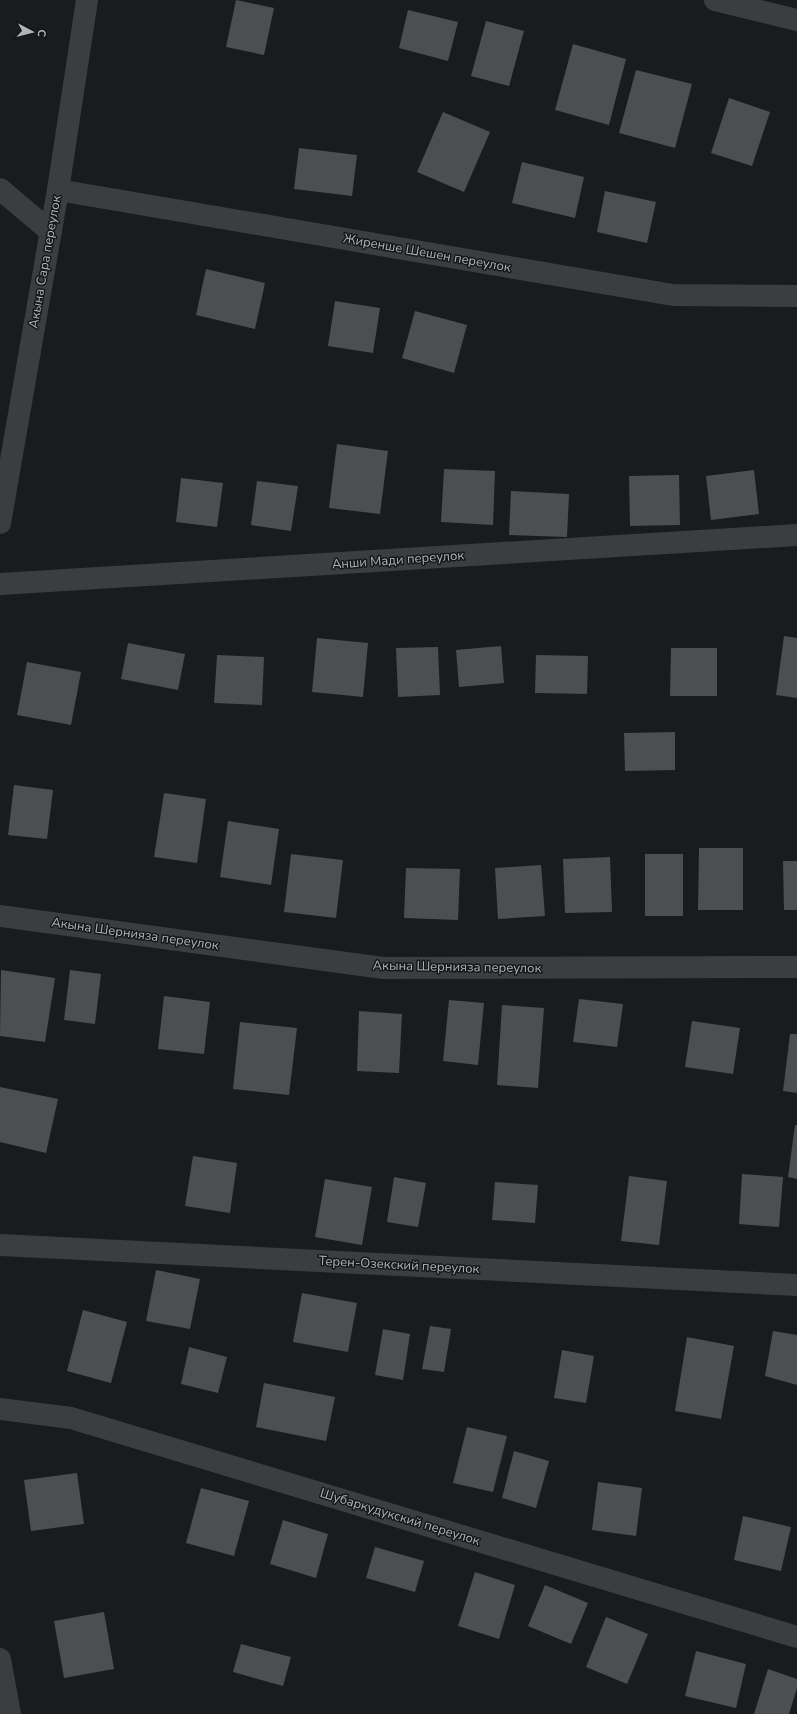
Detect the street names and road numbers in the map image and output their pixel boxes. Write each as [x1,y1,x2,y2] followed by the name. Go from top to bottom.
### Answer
[24,194,66,330] street label: Акына Сара переулок
[342,229,512,277] street label: Жиренше Шешен переулок
[331,546,465,574] street label: Анши Мади переулок
[50,913,220,955] street label: Акына Шернияза переулок
[373,957,542,977] street label: Акына Шернияза переулок
[318,1252,480,1278] street label: Терен-Озекский переулок
[318,1484,482,1550] street label: Шубаркудукский переулок

